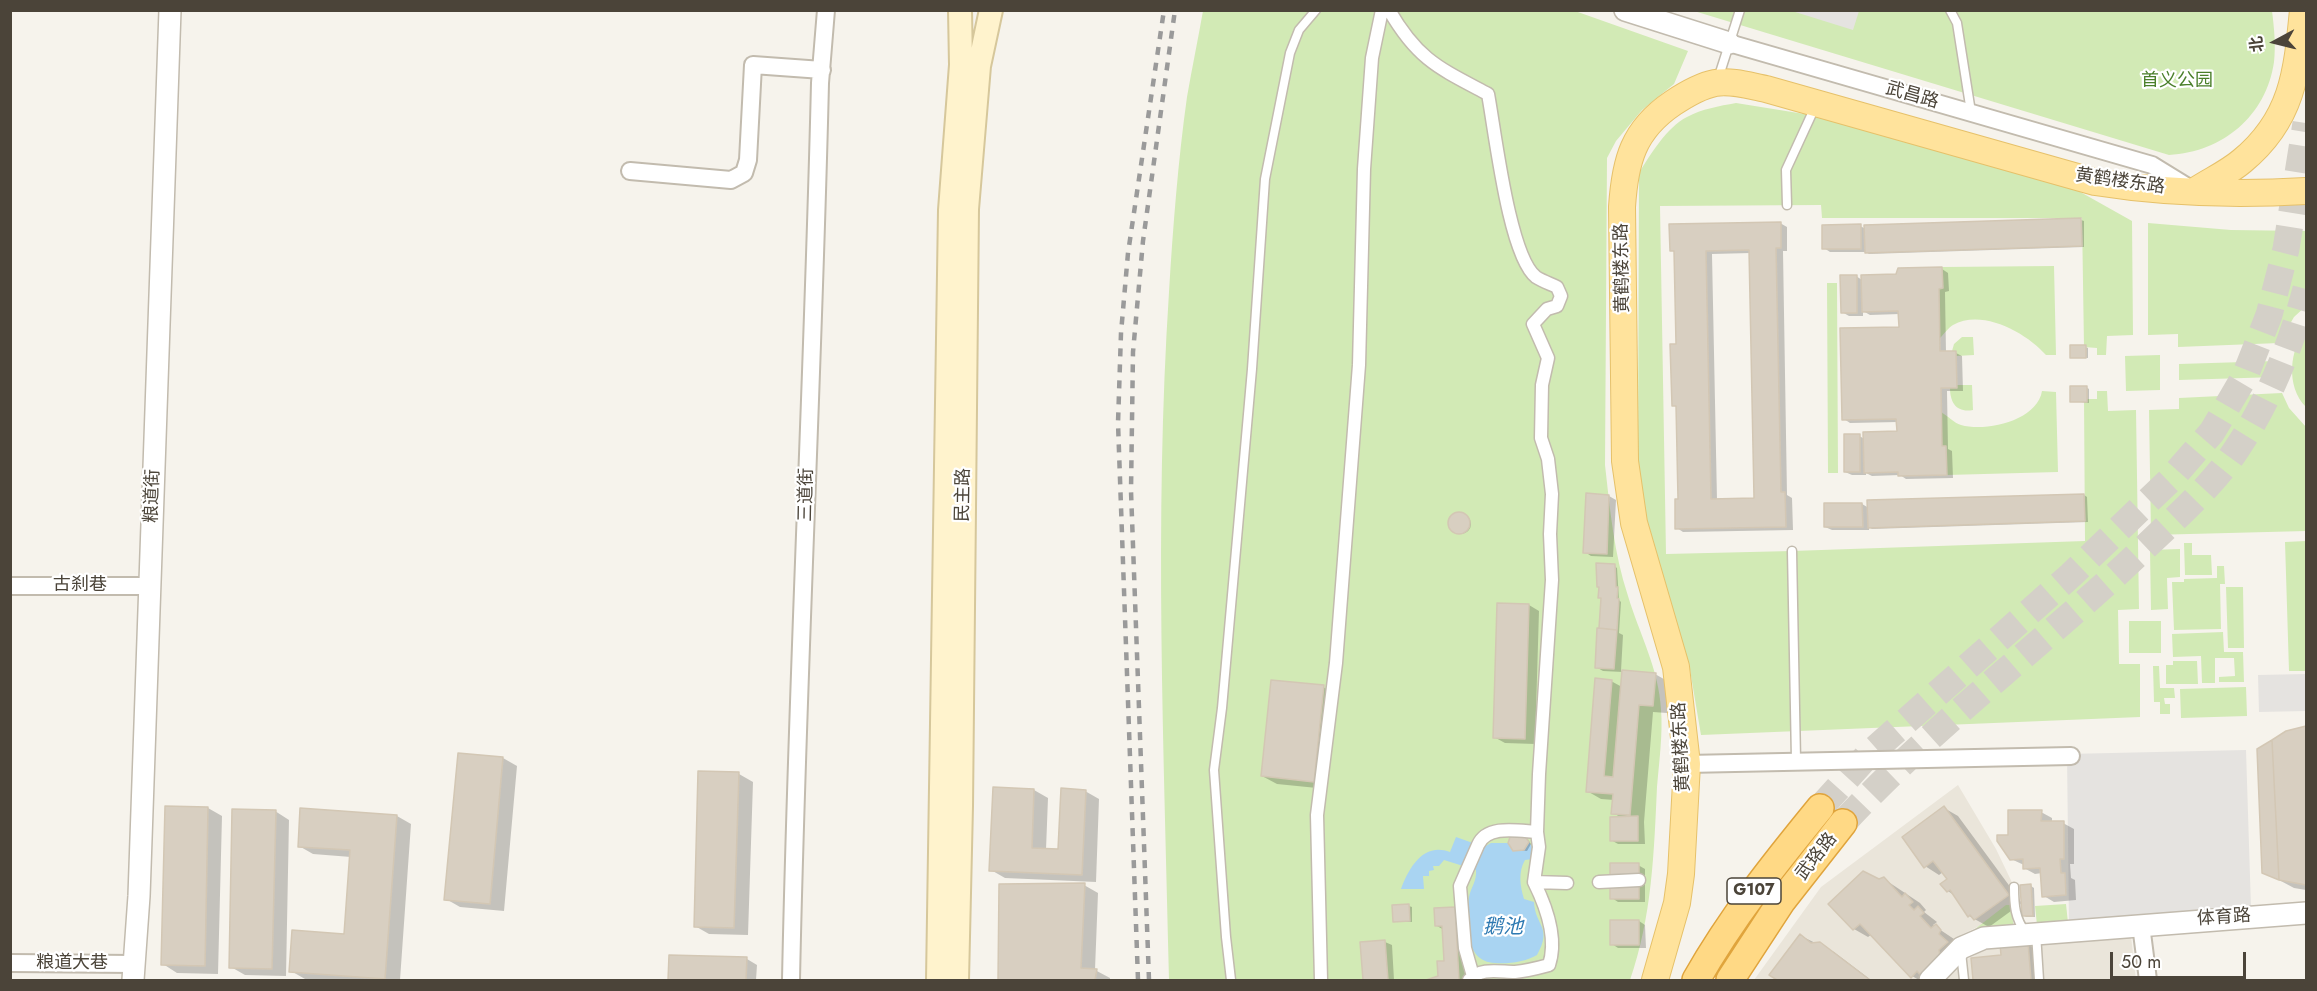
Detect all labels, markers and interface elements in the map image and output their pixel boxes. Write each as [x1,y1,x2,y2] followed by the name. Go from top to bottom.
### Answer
[2245,12,2305,72] north arrow
[2244,35,2269,54] text: 北
[2141,71,2213,93] park label: 首义公园
[1883,78,1941,114] street label: 武昌路
[2074,165,2166,199] street label: 黄鹤楼东路
[1611,223,1635,313] street label: 黄鹤楼东路
[796,468,818,522] street label: 三道街
[953,468,975,522] street label: 民主路
[141,469,165,523] street label: 粮道街
[53,575,107,597] street label: 古刹巷
[1669,701,1695,793] street label: 黄鹤楼东路
[1792,829,1842,885] street label: 武珞路
[1727,878,1781,904] road number: G107
[2196,905,2252,931] street label: 体育路
[1483,916,1523,940] water label: 鹅池
[2113,940,2250,978] scale bar
[2121,949,2161,975] text: 50 m
[36,953,108,975] street label: 粮道大巷

